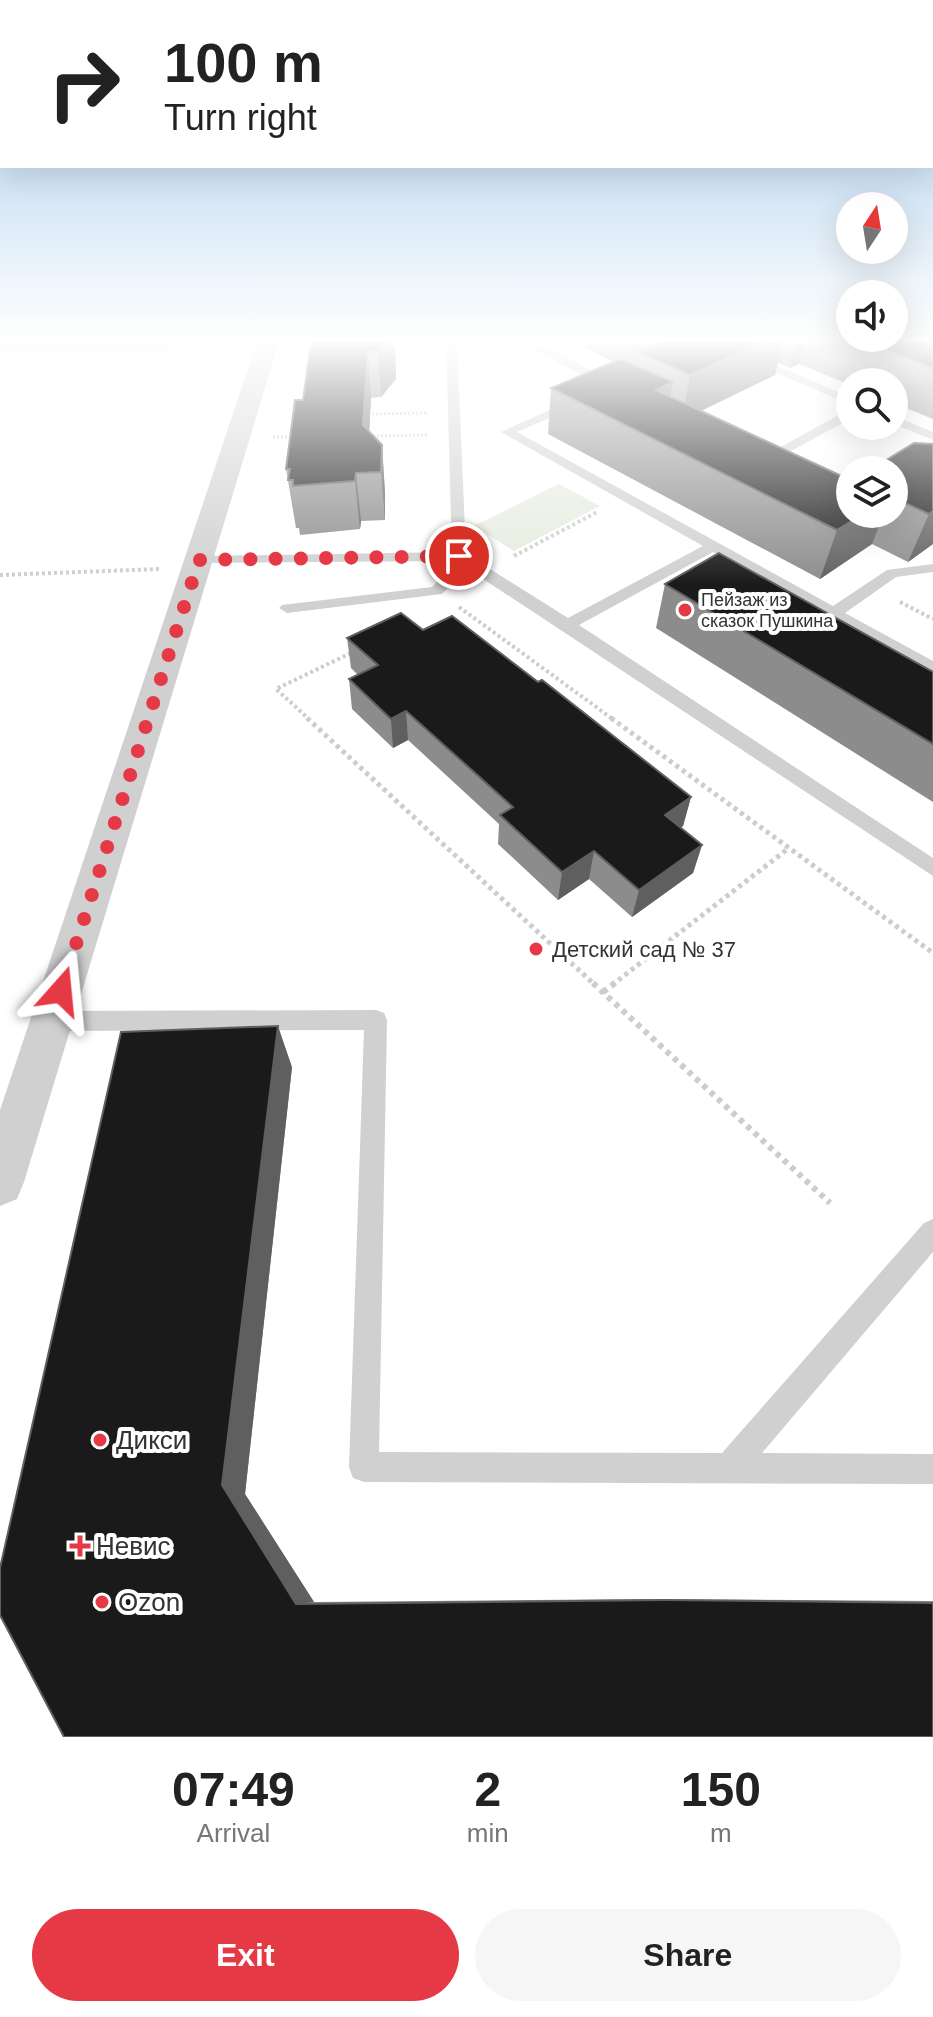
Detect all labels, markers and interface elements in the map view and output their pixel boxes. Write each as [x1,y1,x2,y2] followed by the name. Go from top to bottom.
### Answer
[164,31,323,94] text: 100 m
[32,32,136,136] icon: right
[164,97,317,138] text: Turn right
[836,192,908,264] north arrow
[836,192,908,528] map controls
[836,280,908,352] button: sound
[836,368,908,440] button: search
[836,456,908,528] button: layers
[425,522,493,590] pin
[437,534,481,578] icon: arrive
[701,590,834,631] place label: Пейзаж из сказок Пушкина
[676,601,694,619] marker: Пейзаж из сказок Пушкина
[552,937,736,962] place label: Детский сад № 37
[527,940,545,958] marker: Детский сад № 37
[19,949,103,1033] position arrow
[116,1425,187,1455] place label: Дикси
[91,1431,109,1449] marker: Дикси
[96,1531,171,1561] place label: Невис
[71,1537,89,1555] marker: Невис
[118,1587,180,1617] place label: Ozon
[93,1593,111,1611] marker: Ozon
[172,1763,295,1816] text: 07:49
[474,1763,501,1816] text: 2
[681,1763,761,1816] text: 150
[197,1818,270,1848] text: Arrival
[467,1818,509,1848] text: min
[710,1818,732,1848] text: m
[32,1909,459,2001] button: Exit
[475,1909,901,2001] button: Share

